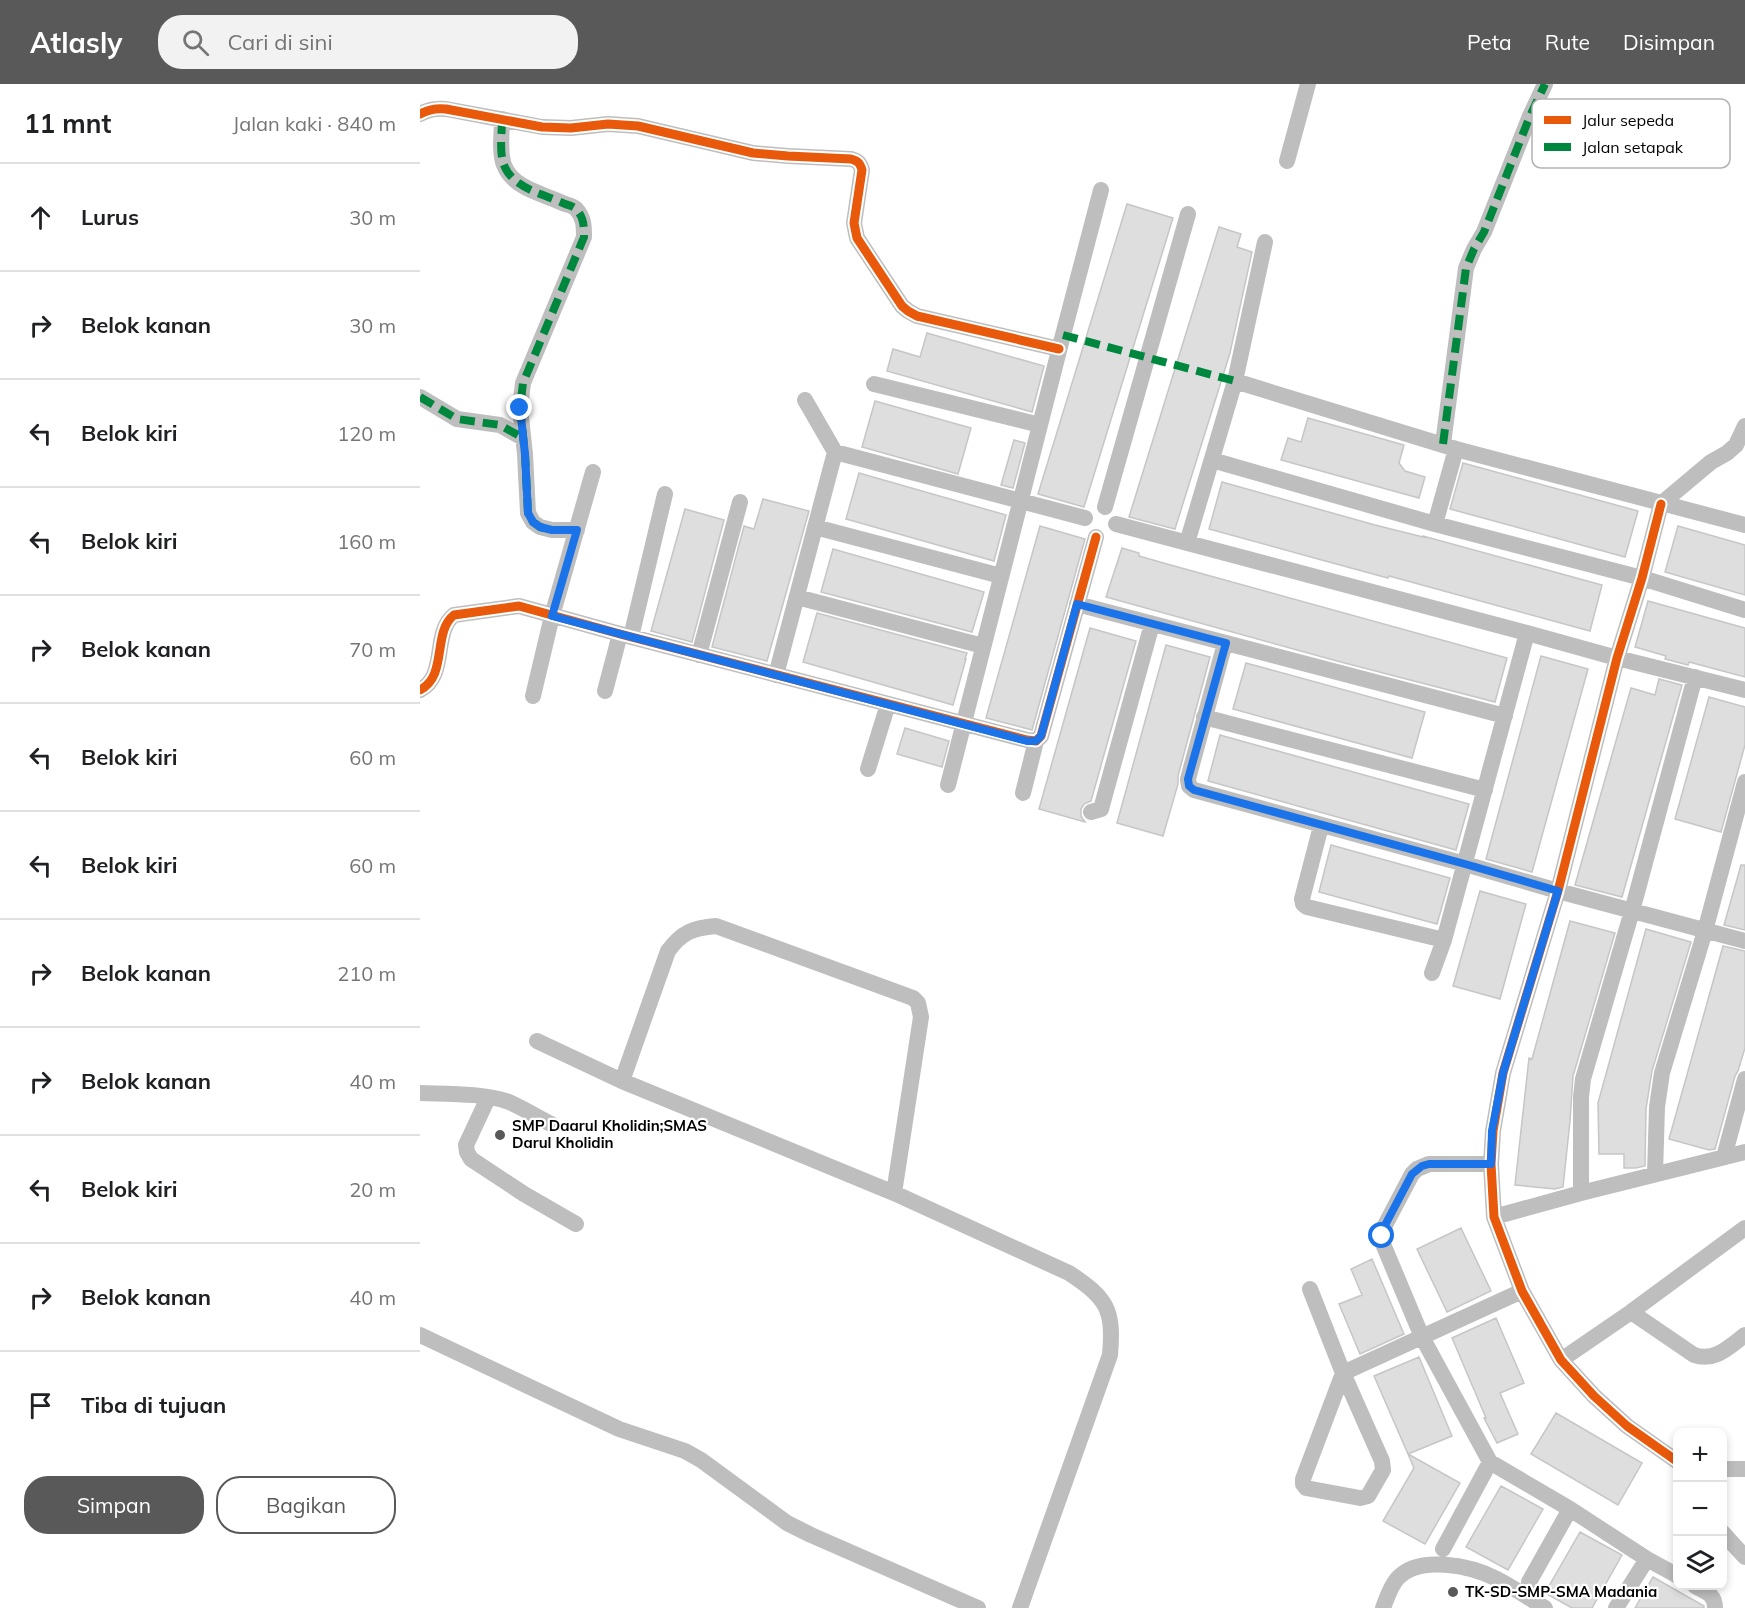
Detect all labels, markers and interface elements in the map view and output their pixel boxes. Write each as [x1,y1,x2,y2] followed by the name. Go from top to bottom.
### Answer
[158,15,578,69] search box
[30,25,122,60] text: Atlasly
[179,26,212,59] icon: search
[227,28,333,56] text: Cari di sini
[1467,29,1512,55] text: Peta
[1545,29,1590,55] text: Rute
[1623,29,1715,55] text: Disimpan
[1532,99,1730,168] legend
[24,107,111,140] text: 11 mnt
[1582,110,1674,130] text: Jalur sepeda
[233,111,396,136] text: Jalan kaki · 840 m
[1582,137,1684,157] text: Jalan setapak
[24,201,57,234] icon: ahead
[81,203,139,231] text: Lurus
[349,205,396,230] text: 30 m
[24,309,57,342] icon: right
[81,311,211,339] text: Belok kanan
[349,313,396,338] text: 30 m
[506,394,532,420] route end
[24,417,57,450] icon: left
[81,419,177,447] text: Belok kiri
[337,421,396,446] text: 120 m
[24,525,57,558] icon: left
[81,527,177,555] text: Belok kiri
[337,529,396,554] text: 160 m
[24,633,57,666] icon: right
[81,635,211,663] text: Belok kanan
[349,637,396,662] text: 70 m
[24,741,57,774] icon: left
[81,743,177,771] text: Belok kiri
[349,745,396,770] text: 60 m
[24,849,57,882] icon: left
[81,851,177,879] text: Belok kiri
[349,853,396,878] text: 60 m
[24,957,57,990] icon: right
[81,959,211,987] text: Belok kanan
[337,961,396,986] text: 210 m
[24,1065,57,1098] icon: right
[81,1067,211,1095] text: Belok kanan
[349,1069,396,1094] text: 40 m
[512,1116,707,1152] place label: SMP Daarul Kholidin;SMAS Darul Kholidin
[493,1128,507,1142] marker: SMP Daarul Kholidin;SMAS Darul Kholidin
[24,1173,57,1206] icon: left
[81,1175,177,1203] text: Belok kiri
[349,1177,396,1202] text: 20 m
[1368,1222,1394,1248] route start
[24,1281,57,1314] icon: right
[81,1283,211,1311] text: Belok kanan
[349,1285,396,1310] text: 40 m
[24,1389,57,1422] icon: arrive
[81,1391,226,1419] text: Tiba di tujuan
[1673,1428,1727,1590] map controls
[1673,1428,1727,1482] button: +
[24,1476,204,1534] button: Simpan
[216,1476,396,1534] button: Bagikan
[1673,1482,1727,1536] button: −
[1673,1536,1727,1590] button: layers
[1465,1582,1657,1601] place label: TK-SD-SMP-SMA Madania
[1446,1585,1460,1599] marker: TK-SD-SMP-SMA Madania

